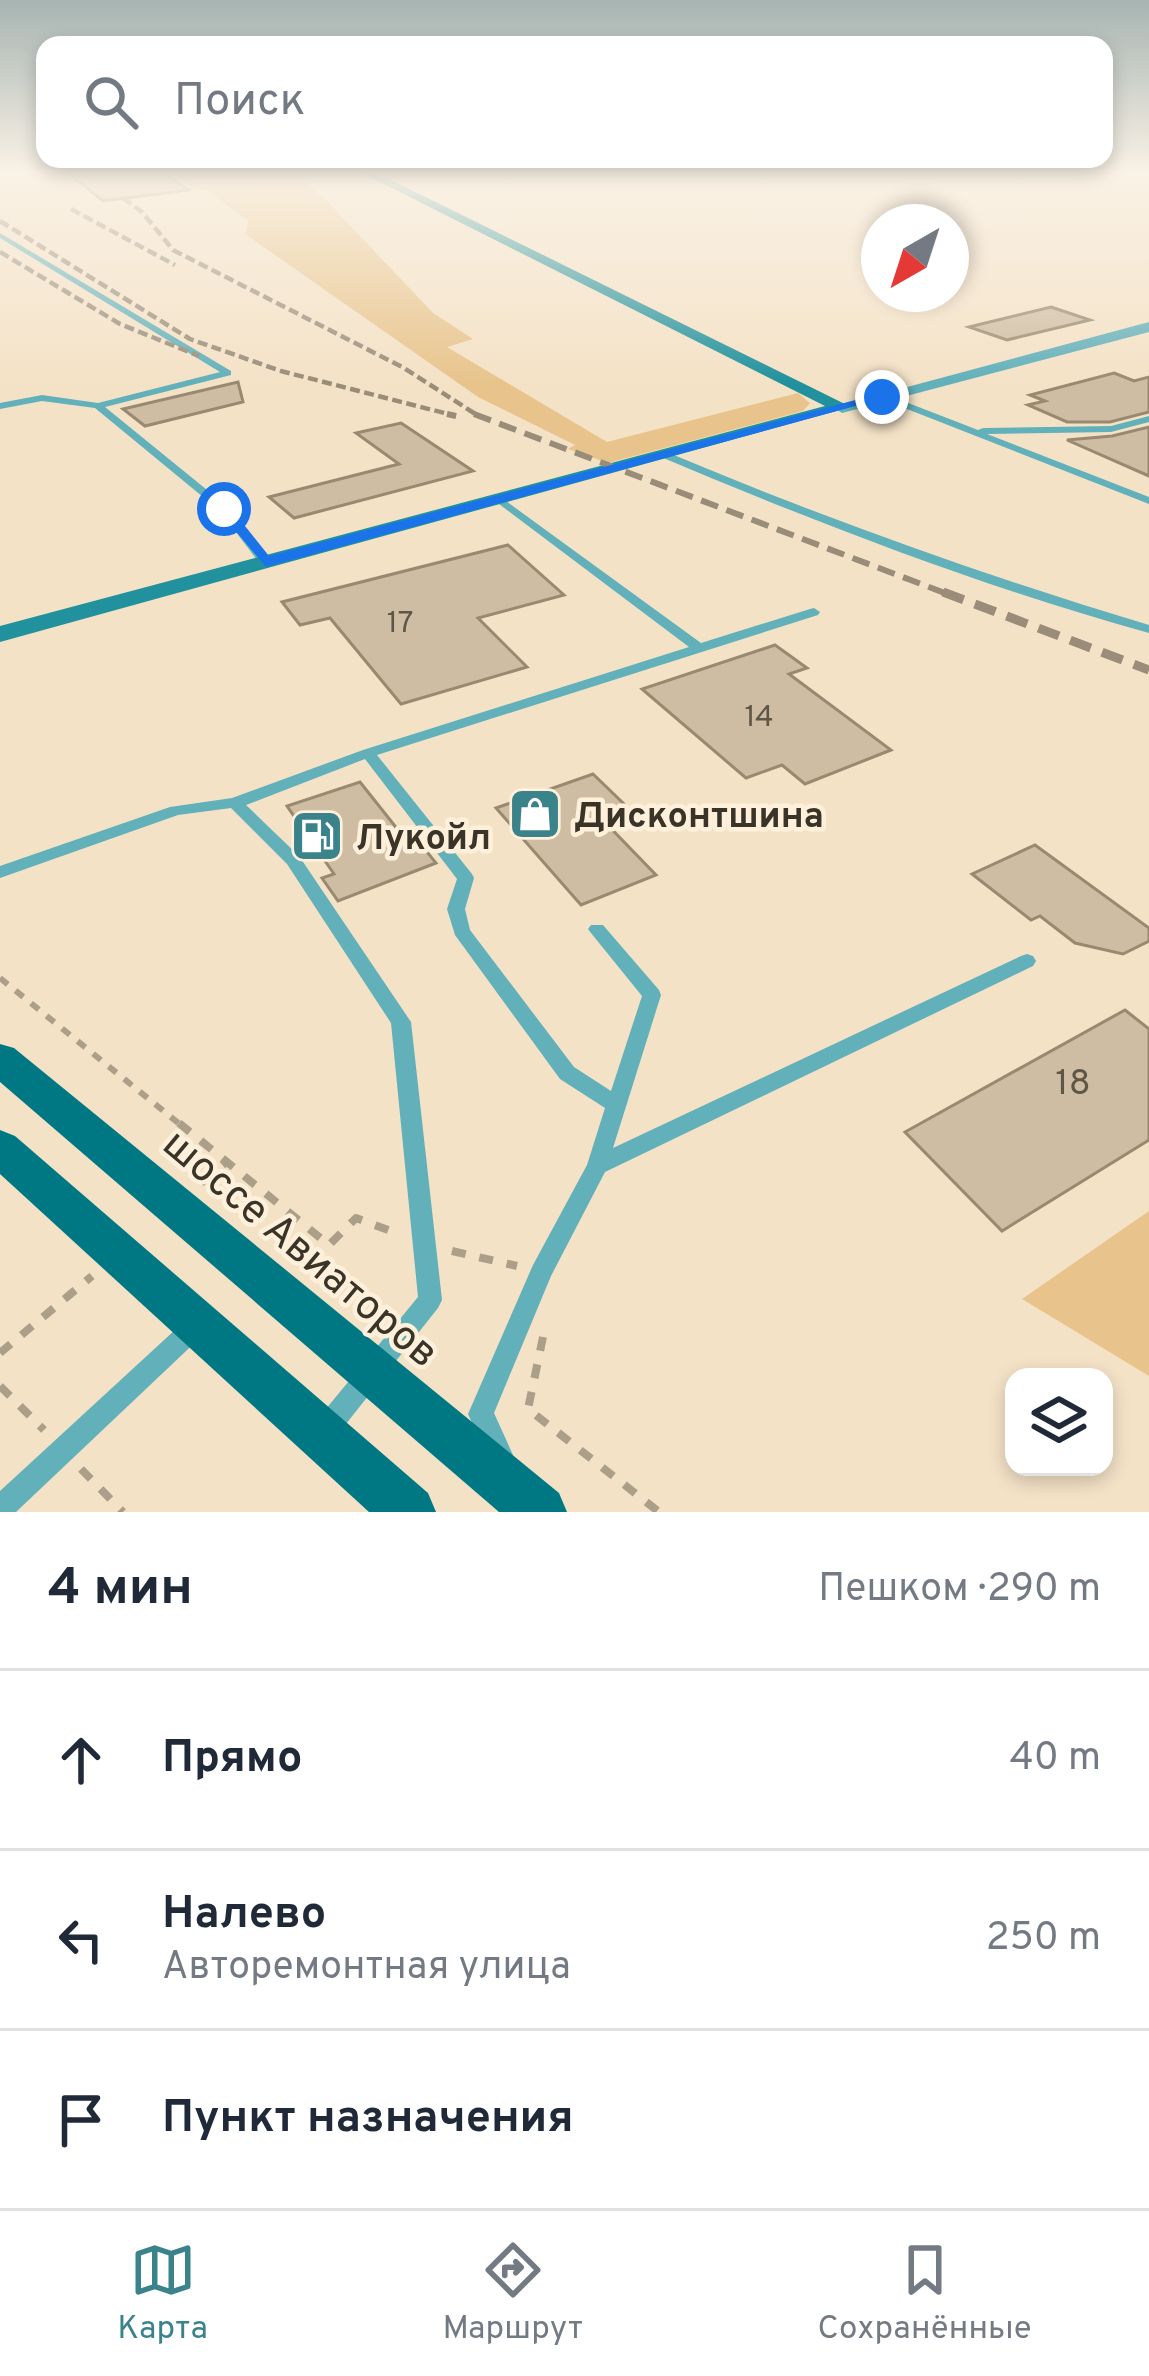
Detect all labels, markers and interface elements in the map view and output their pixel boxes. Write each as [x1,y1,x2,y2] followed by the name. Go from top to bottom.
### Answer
[36,36,1113,168] search box
[78,69,144,135] icon: search
[174,74,305,131] text: Поиск
[861,204,969,312] north arrow
[855,370,909,424] route end
[197,482,251,536] route start
[387,606,413,643] house number: 17
[744,700,774,737] house number: 14
[507,786,563,842] shop icon: Дисконтшина
[574,795,824,841] place label: Дисконтшина
[289,808,345,864] fuel station icon: Лукойл
[356,817,491,863] place label: Лукойл
[1055,1062,1091,1108] house number: 18
[150,1119,448,1381] street label: шоссе Авиаторов
[1005,1368,1113,1476] map controls
[1005,1368,1113,1476] button: layers
[48,1558,193,1623] text: 4 мин
[818,1566,1101,1615] text: Пешком · 290 m
[48,1727,114,1793] icon: ahead
[162,1731,303,1788] text: Прямо
[1010,1735,1101,1784] text: 40 m
[162,1887,326,1944] text: Налево
[48,1907,114,1973] icon: left
[986,1915,1101,1964] text: 250 m
[162,1944,571,1993] text: Авторемонтная улица
[48,2087,114,2153] icon: arrive
[162,2091,574,2148] text: Пункт назначения
[117,2237,208,2351] tab: Карта
[442,2237,583,2351] tab: Маршрут
[818,2237,1032,2351] tab: Сохранённые

